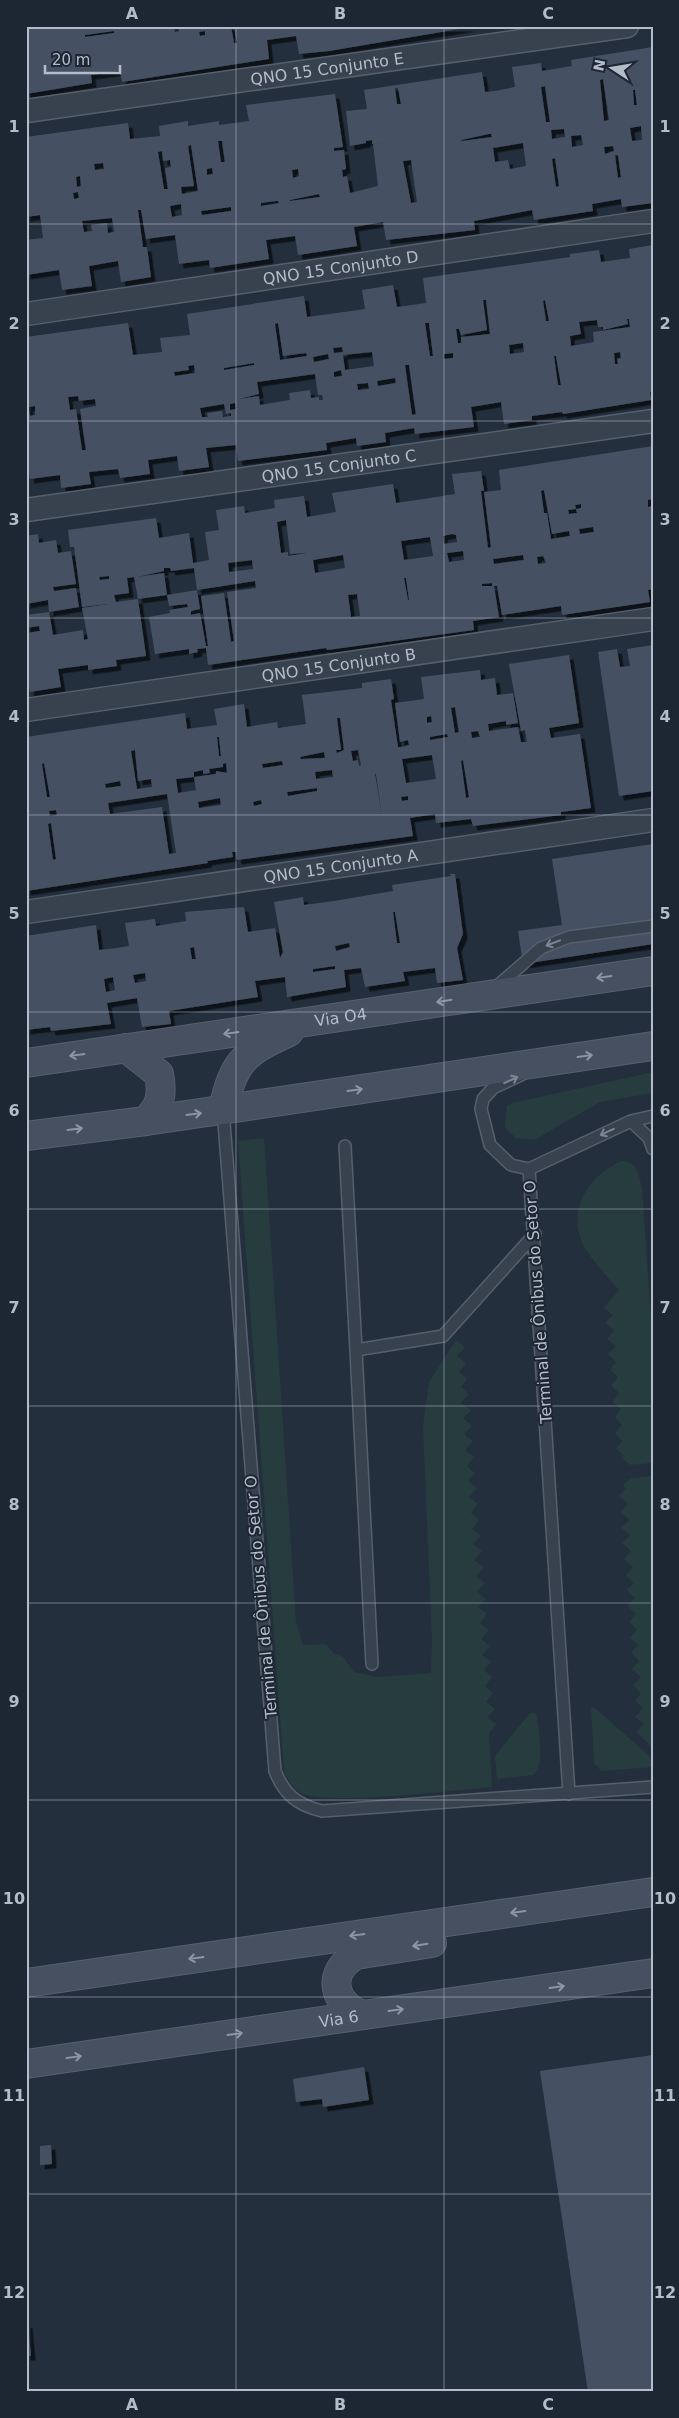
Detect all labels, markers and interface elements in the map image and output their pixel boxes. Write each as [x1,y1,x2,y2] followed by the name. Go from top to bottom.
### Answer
[126,4,139,23] text: A
[334,4,346,23] text: B
[542,4,554,23] text: C
[45,42,120,74] scale bar
[586,42,636,92] north arrow
[249,48,405,89] street label: QNO 15 Conjunto E
[52,51,90,69] text: 20 m
[590,58,608,73] text: N
[8,117,20,136] text: 1
[659,117,671,136] text: 1
[261,246,420,288] street label: QNO 15 Conjunto D
[8,314,20,333] text: 2
[659,314,671,333] text: 2
[260,445,417,486] street label: QNO 15 Conjunto C
[8,510,20,529] text: 3
[659,510,671,529] text: 3
[260,644,417,685] street label: QNO 15 Conjunto B
[8,707,20,726] text: 4
[659,707,671,726] text: 4
[262,845,419,887] street label: QNO 15 Conjunto A
[8,904,20,923] text: 5
[659,904,671,923] text: 5
[546,939,562,948] one-way arrow
[597,973,613,983] one-way arrow
[436,996,452,1006] one-way arrow
[313,1004,368,1030] street label: Via O4
[223,1028,239,1038] one-way arrow
[577,1050,593,1060] one-way arrow
[70,1051,86,1061] one-way arrow
[503,1074,518,1084] one-way arrow
[347,1085,363,1095] one-way arrow
[8,1101,20,1120] text: 6
[659,1101,671,1120] text: 6
[186,1108,202,1118] one-way arrow
[66,1124,82,1134] one-way arrow
[600,1128,615,1137] one-way arrow
[520,1180,556,1425] street label: Terminal de Ônibus do Setor O
[8,1298,20,1317] text: 7
[659,1298,671,1317] text: 7
[241,1475,281,1720] street label: Terminal de Ônibus do Setor O
[8,1495,20,1514] text: 8
[659,1495,671,1514] text: 8
[8,1692,20,1711] text: 9
[659,1692,671,1711] text: 9
[3,1889,25,1908] text: 10
[654,1889,676,1908] text: 10
[510,1907,526,1917] one-way arrow
[349,1930,365,1940] one-way arrow
[412,1940,428,1950] one-way arrow
[189,1954,205,1964] one-way arrow
[548,1981,564,1991] one-way arrow
[388,2005,404,2015] one-way arrow
[317,2006,360,2031] street label: Via 6
[227,2028,243,2038] one-way arrow
[66,2052,82,2062] one-way arrow
[3,2086,25,2105] text: 11
[654,2086,676,2105] text: 11
[3,2283,25,2302] text: 12
[654,2283,676,2302] text: 12
[126,2395,139,2414] text: A
[334,2395,346,2414] text: B
[542,2395,554,2414] text: C

